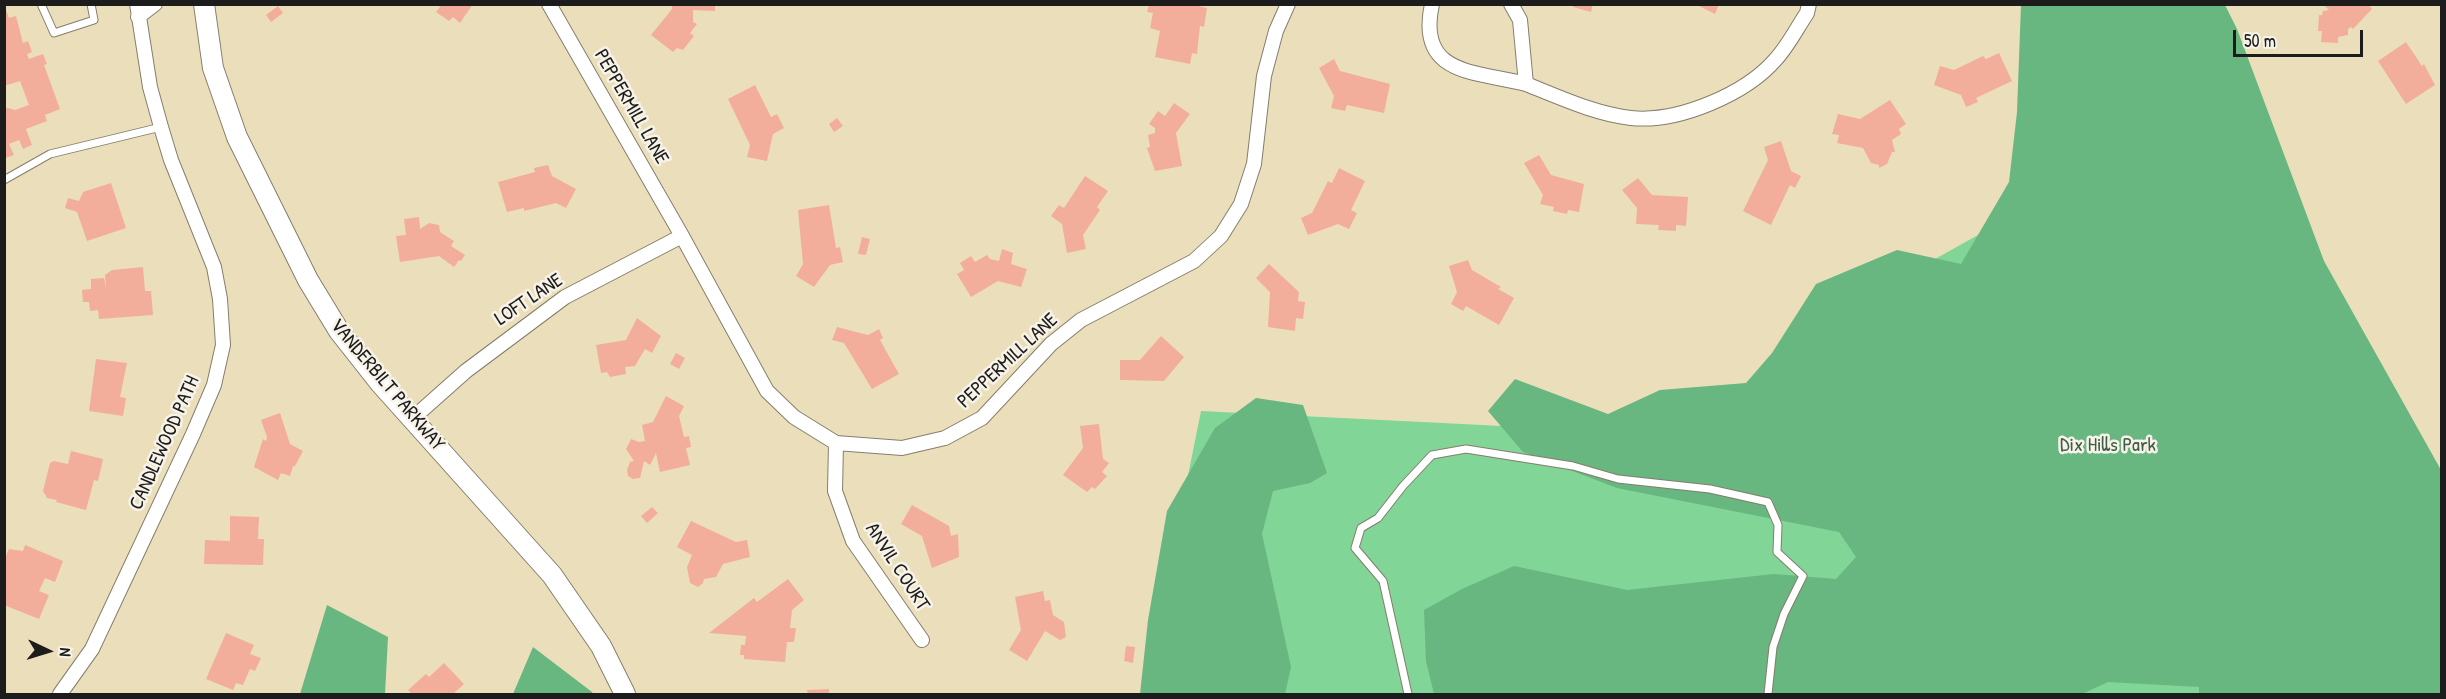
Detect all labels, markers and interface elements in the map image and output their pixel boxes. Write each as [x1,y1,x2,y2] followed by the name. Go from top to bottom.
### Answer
[2236,18,2366,56] scale bar
[2244,28,2276,53] text: 50 m
[589,45,673,169] street label: PEPPERMILL LANE
[490,269,568,331] street label: LOFT LANE
[953,308,1063,414] street label: PEPPERMILL LANE
[325,314,449,456] street label: VANDERBILT PARKWAY
[125,372,205,514] street label: CANDLEWOOD PATH
[2060,434,2156,458] park label: Dix Hills Park
[860,519,934,615] street label: ANVIL COURT
[18,621,78,681] north arrow
[55,647,77,657] text: N

